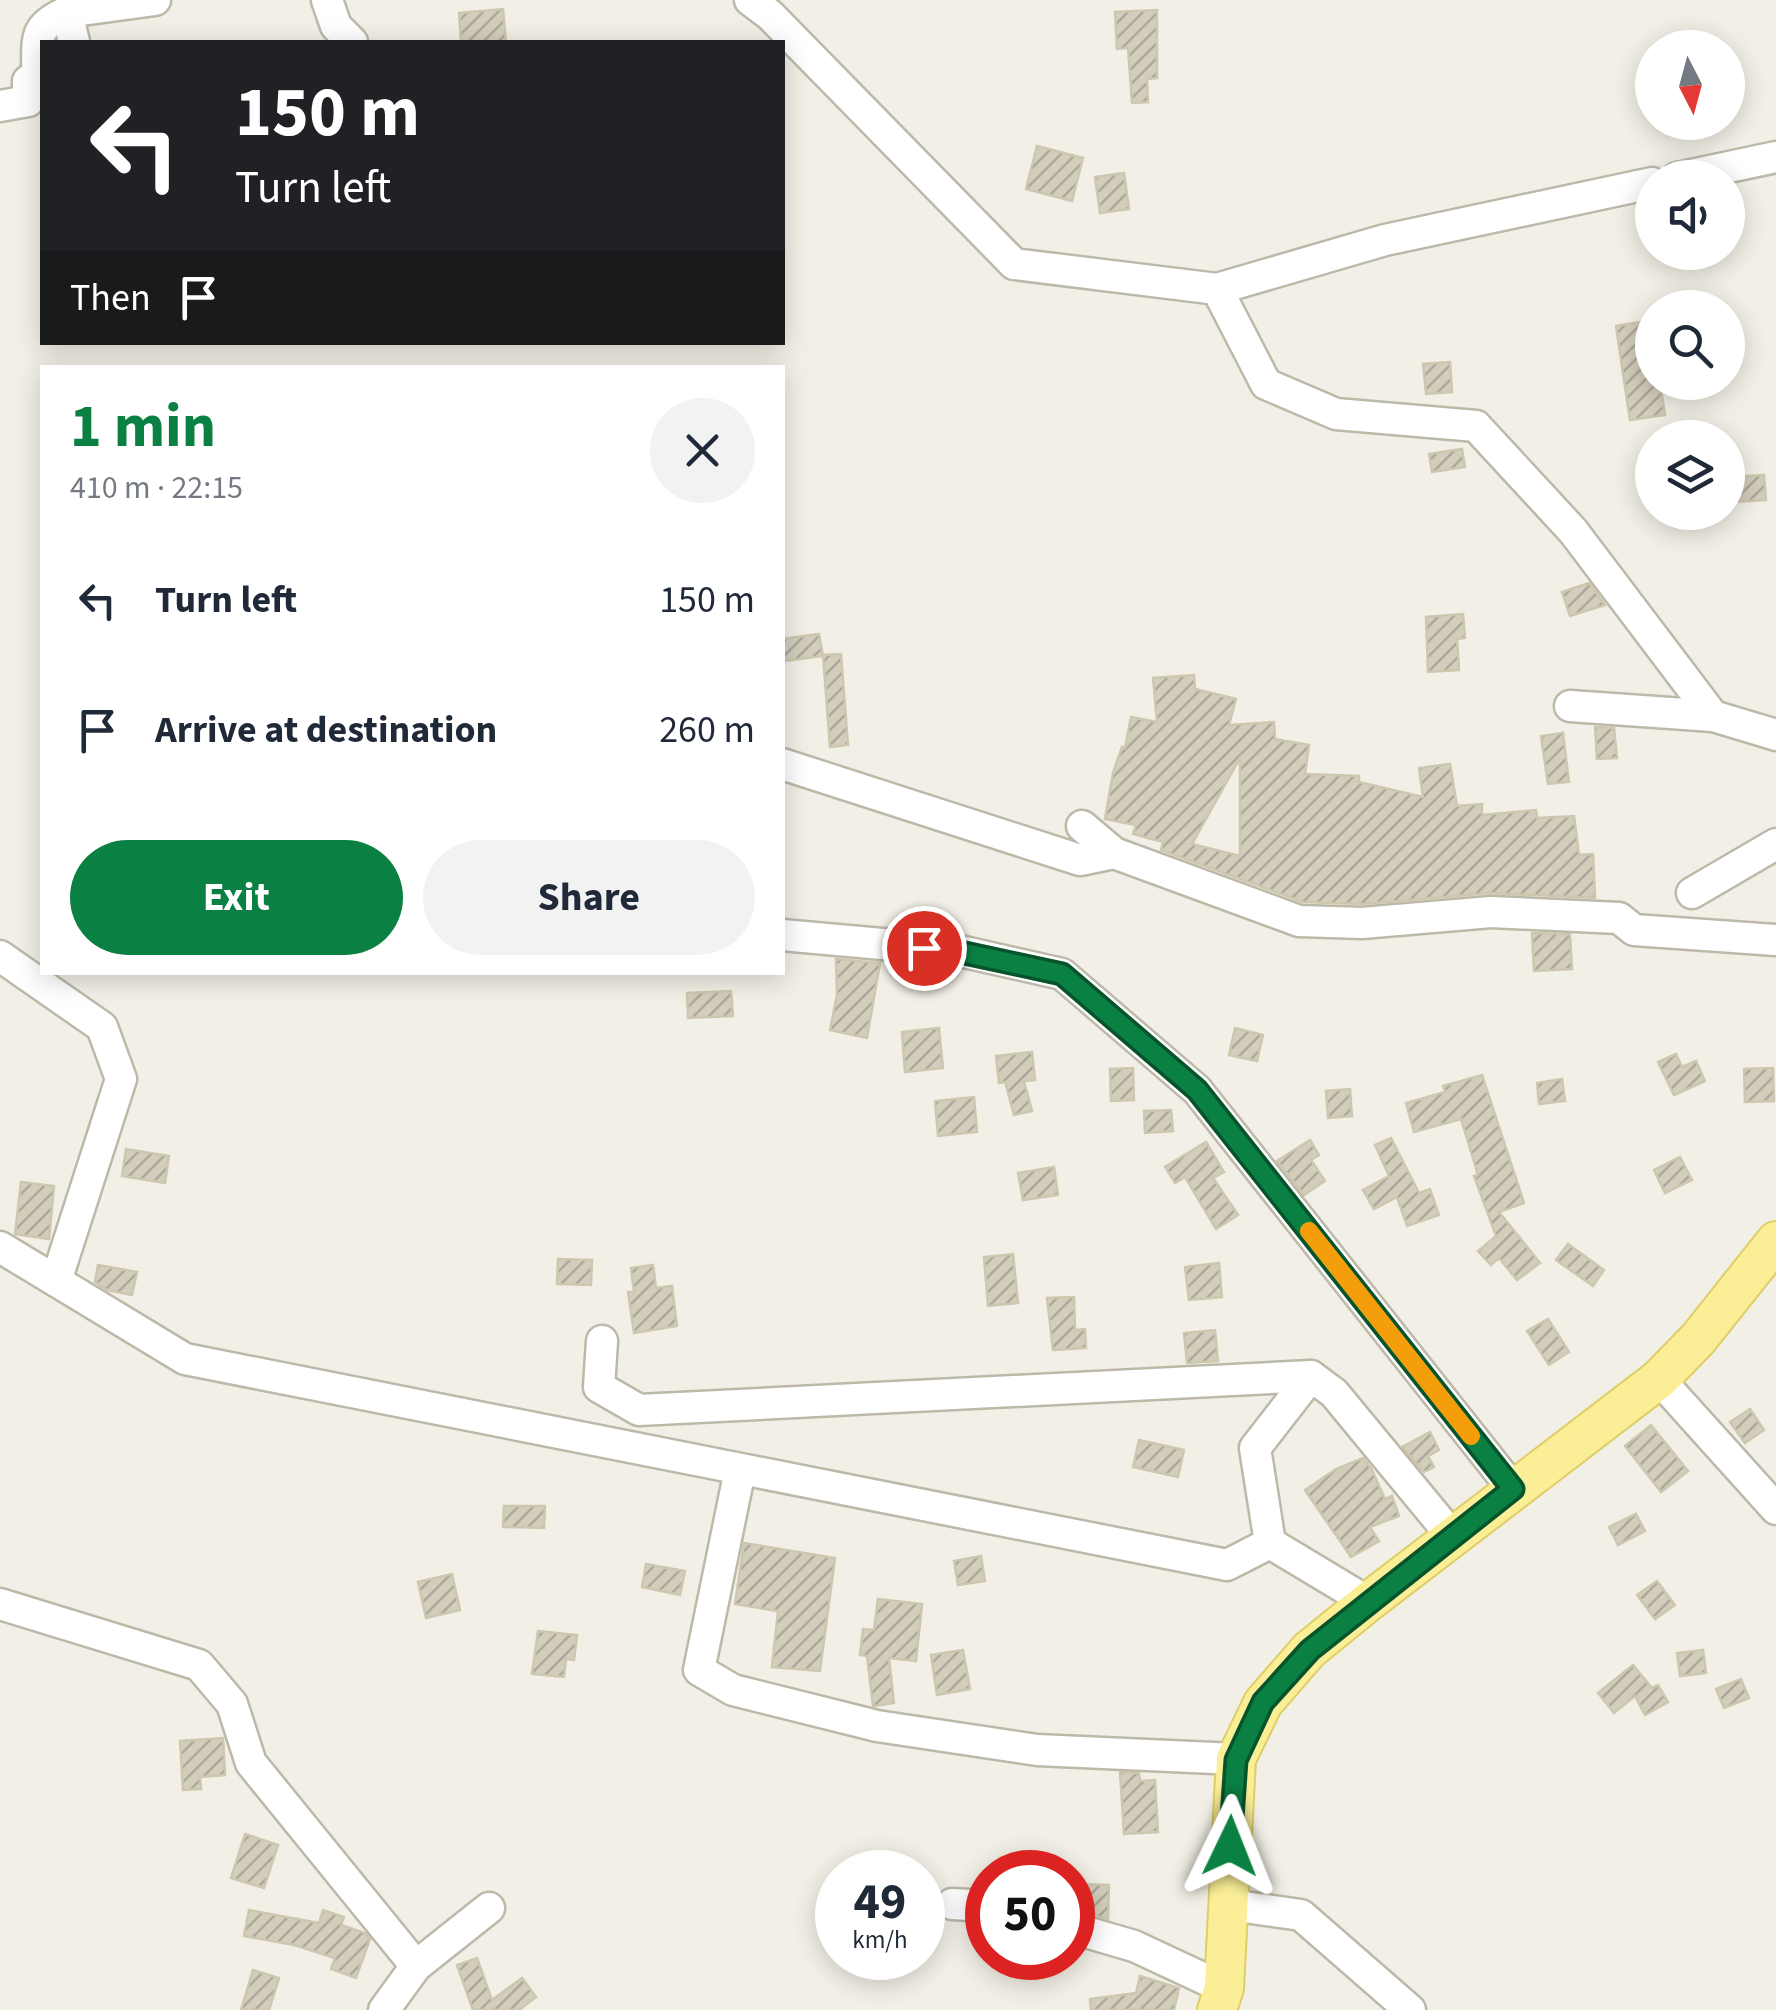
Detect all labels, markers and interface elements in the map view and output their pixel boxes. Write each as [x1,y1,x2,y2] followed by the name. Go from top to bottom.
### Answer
[1635,30,1745,140] north arrow
[1635,30,1745,530] map controls
[235,63,420,163] text: 150 m
[70,80,200,210] icon: left
[235,156,391,220] text: Turn left
[1635,160,1745,270] button: sound
[171,270,226,325] icon: arrive
[70,271,151,325] text: Then
[1635,290,1745,400] button: search
[70,385,216,470] text: 1 min
[650,398,755,503] button: close
[1635,420,1745,530] button: layers
[70,465,243,511] text: 410 m · 22:15
[70,573,125,628] icon: left
[155,573,297,627] text: Turn left
[659,573,755,627] text: 150 m
[70,703,125,758] icon: arrive
[155,703,497,757] text: Arrive at destination
[659,703,755,757] text: 260 m
[70,840,403,955] button: Exit
[423,840,755,955] button: Share
[882,906,967,991] pin
[897,921,952,976] icon: arrive
[1178,1794,1282,1898] position arrow
[965,1850,1095,1980] speed limit sign: 50
[854,1867,906,1938] text: 49
[852,1922,908,1958] text: km/h

